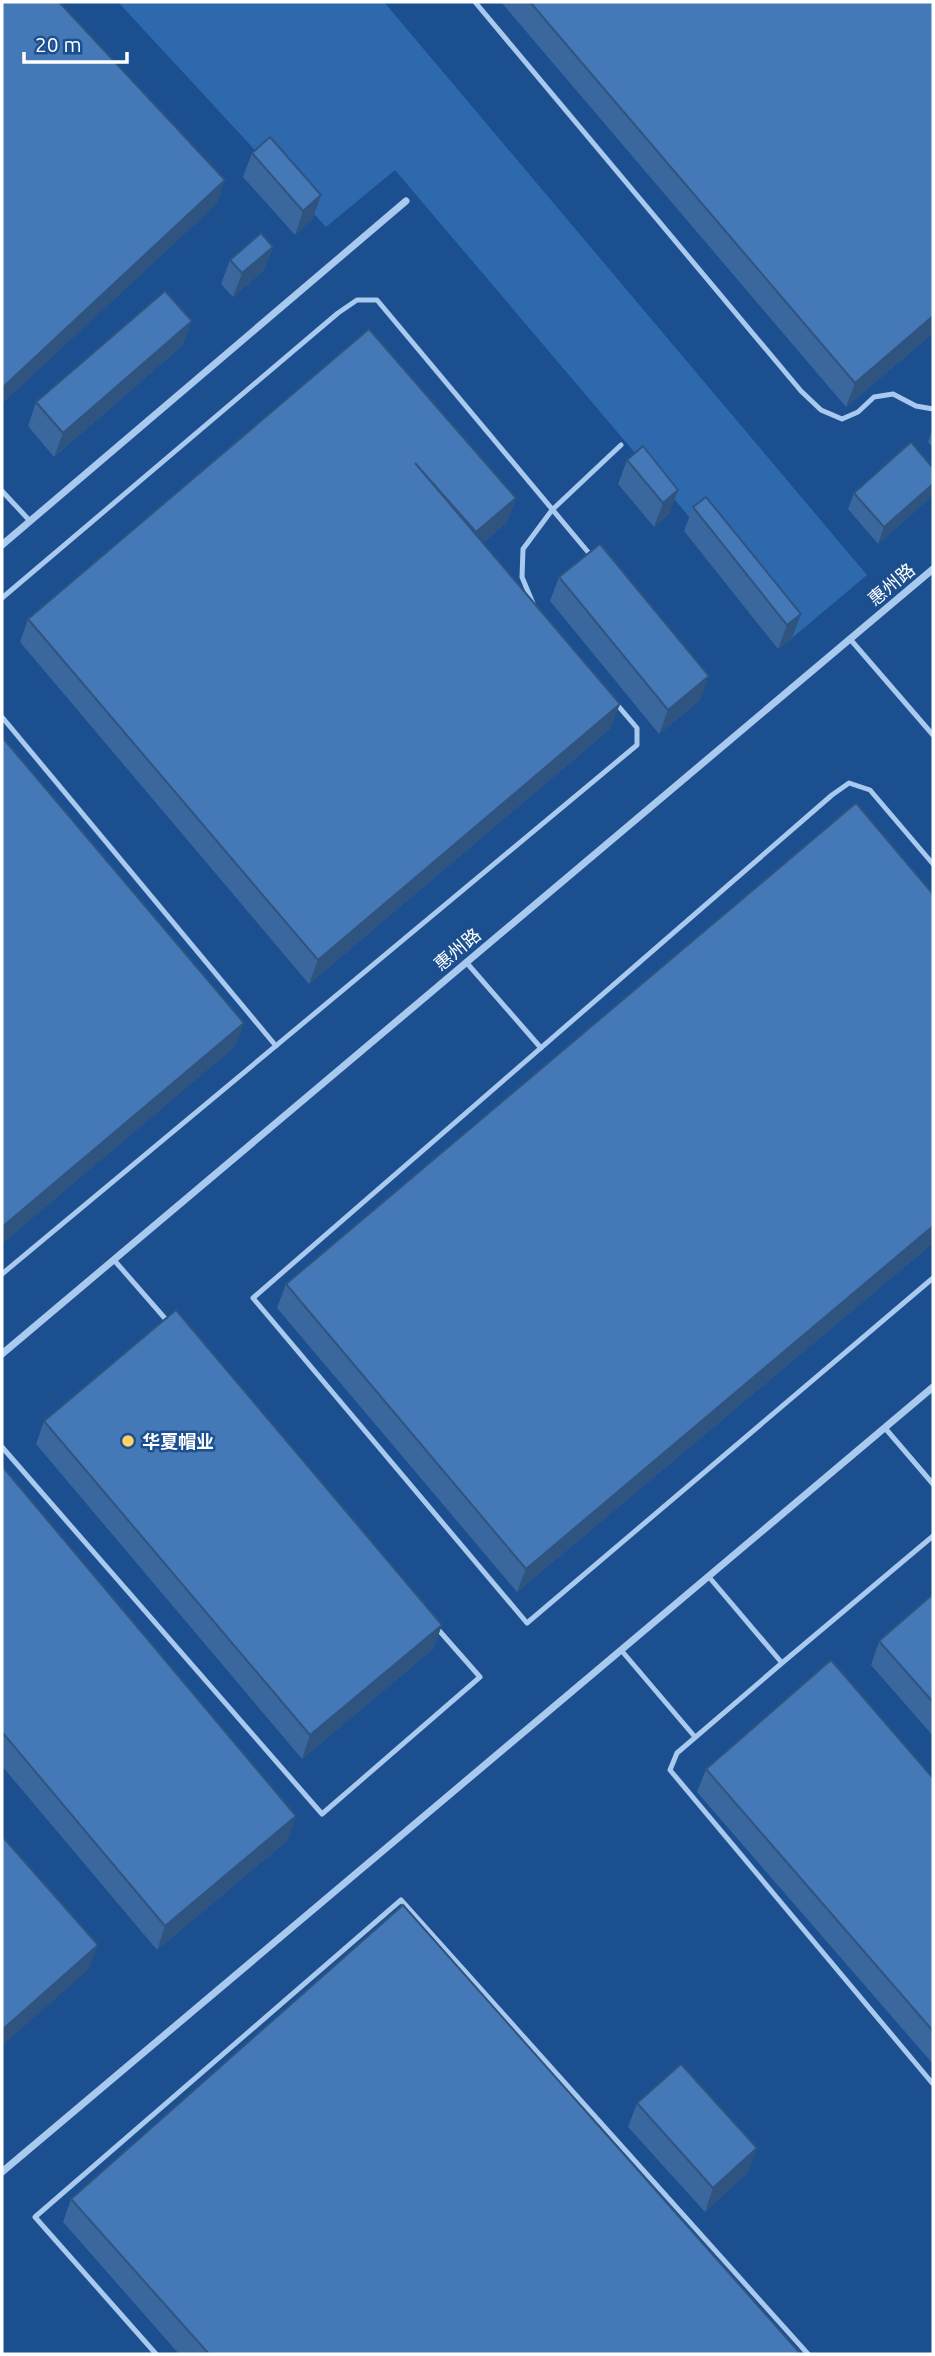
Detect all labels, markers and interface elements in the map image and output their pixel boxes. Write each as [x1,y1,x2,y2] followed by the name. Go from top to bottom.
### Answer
[24,21,128,65] scale bar
[35,32,82,56] text: 20 m
[864,559,918,609] street label: 惠州路
[430,924,484,974] street label: 惠州路
[142,1431,214,1451] place label: 华夏帽业
[120,1433,136,1449] marker: 华夏帽业

